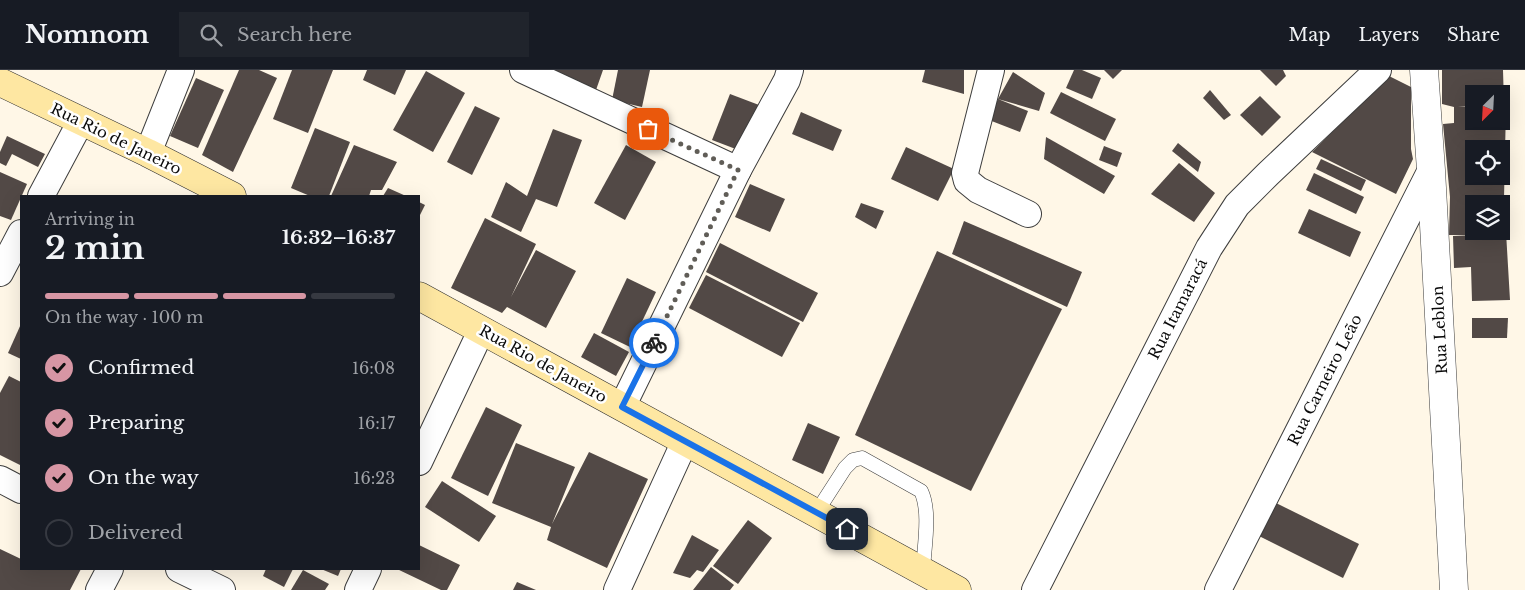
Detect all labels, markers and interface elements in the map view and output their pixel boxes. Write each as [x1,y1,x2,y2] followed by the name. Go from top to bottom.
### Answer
[179,12,529,57] search box
[25,20,149,49] text: Nomnom
[197,21,225,49] icon: search
[237,23,352,46] text: Search here
[1289,24,1330,46] text: Map
[1358,24,1419,46] text: Layers
[1447,24,1500,46] text: Share
[1465,85,1510,130] north arrow
[1465,85,1510,240] map controls
[48,99,185,179] street label: Rua Rio de Janeiro
[627,108,669,150] pin
[634,115,662,143] icon: bag
[1465,140,1510,185] button: locate
[1465,195,1510,240] button: layers
[45,209,135,229] text: Arriving in
[282,226,395,249] text: 16:32–16:37
[45,228,145,268] text: 2 min
[1144,255,1211,362] street label: Rua Itamaracá
[1428,285,1451,375] street label: Rua Leblon
[45,307,203,327] text: On the way · 100 m
[1283,311,1366,449] street label: Rua Carneiro Leão
[629,318,679,368] courier
[476,321,611,407] street label: Rua Rio de Janeiro
[640,329,668,357] icon: bike
[45,354,73,382] icon: check
[88,356,194,379] text: Confirmed
[352,358,395,378] text: 16:08
[45,409,73,437] icon: check
[88,411,184,434] text: Preparing
[358,413,395,433] text: 16:17
[45,464,73,492] icon: check
[88,466,199,489] text: On the way
[353,468,395,488] text: 16:23
[826,508,868,550] pin
[833,515,861,543] icon: home
[88,521,183,544] text: Delivered

